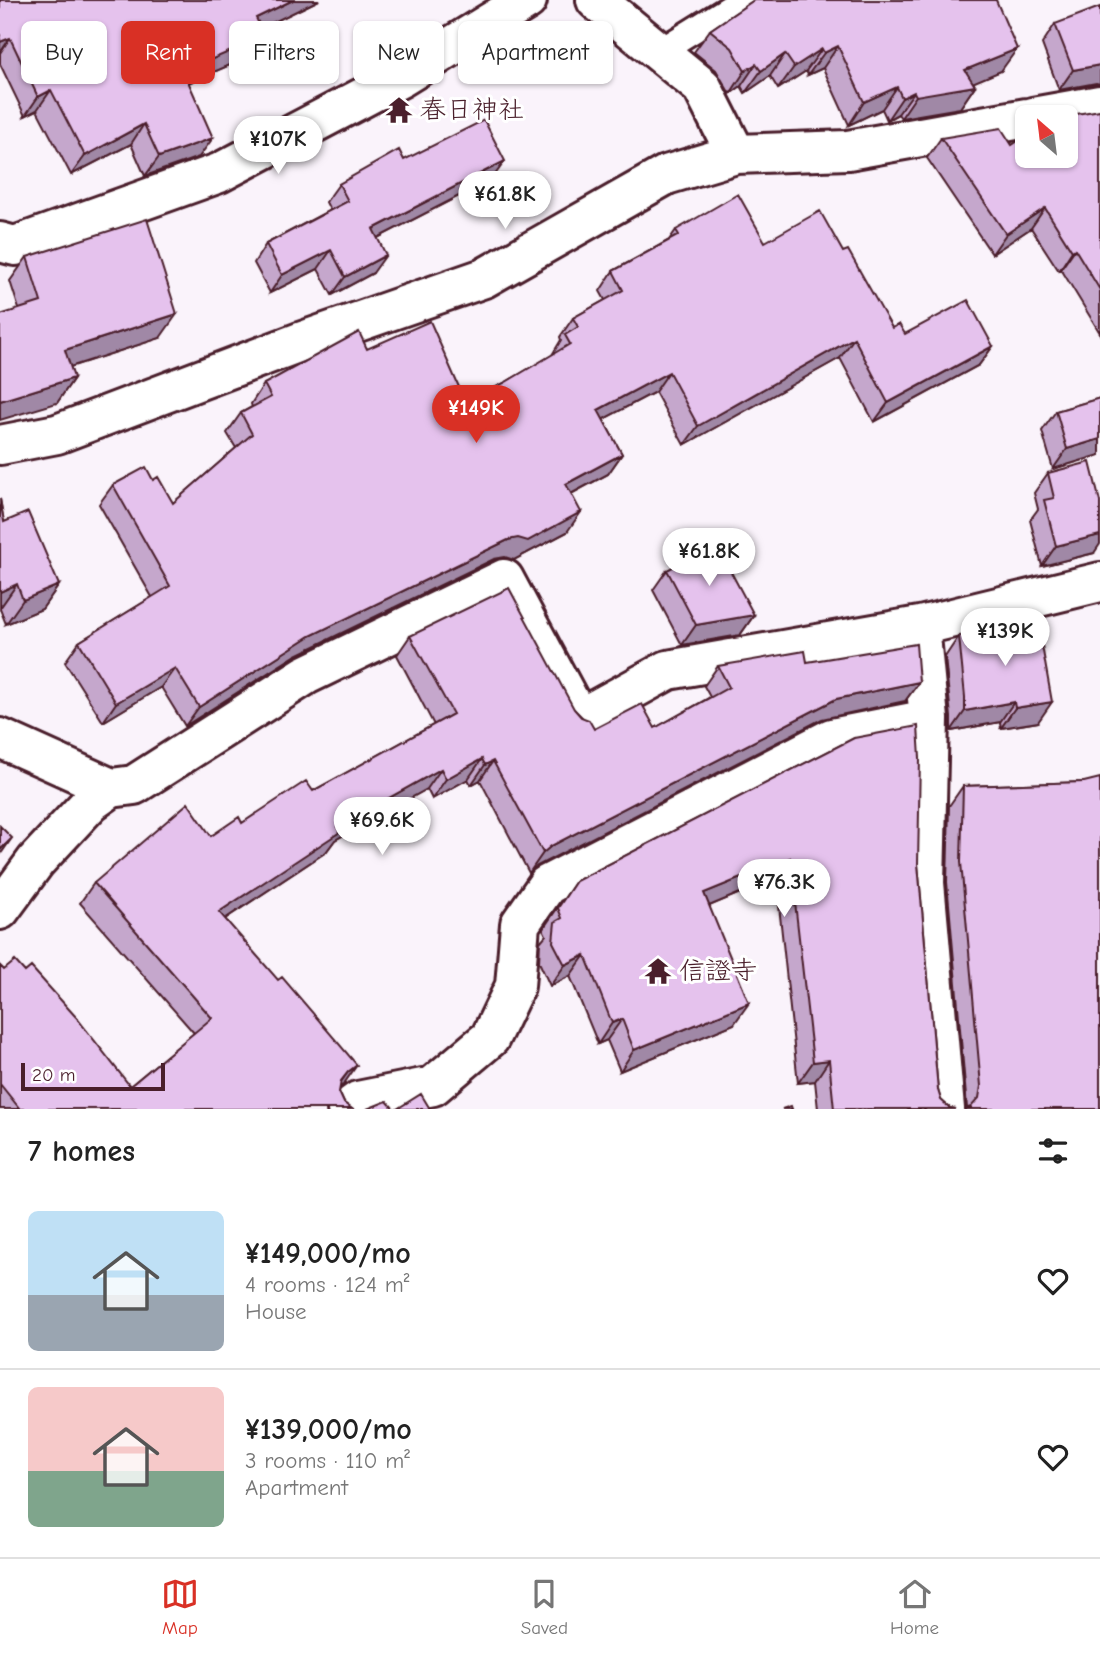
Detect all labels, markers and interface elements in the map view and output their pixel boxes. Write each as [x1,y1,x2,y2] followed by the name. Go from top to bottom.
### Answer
[21,21,107,84] chip: Buy
[121,21,215,84] chip: Rent
[229,21,339,84] chip: Filters
[353,21,444,84] chip: New
[458,21,613,84] chip: Apartment
[384,95,414,125] temple icon: 春日神社
[420,95,524,125] place label: 春日神社
[1015,105,1078,168] north arrow
[1015,105,1078,168] map controls
[229,116,327,176] pin: ¥107K
[250,125,306,152] text: ¥107K
[448,172,562,231] pin: ¥61.8K
[474,180,536,207] text: ¥61.8K
[427,386,525,445] pin: ¥149K
[448,394,504,421] text: ¥149K
[652,528,766,588] pin: ¥61.8K
[678,537,740,564] text: ¥61.8K
[956,608,1054,668] pin: ¥139K
[977,617,1033,644] text: ¥139K
[325,798,439,857] pin: ¥69.6K
[350,806,414,833] text: ¥69.6K
[727,860,841,919] pin: ¥76.3K
[753,868,815,895] text: ¥76.3K
[643,956,673,986] temple icon: 信證寺
[679,956,757,986] place label: 信證寺
[21,1060,164,1092] scale bar
[32,1064,76,1086] text: 20 m
[1034,1132,1072,1170] icon: filters
[28,1134,135,1169] text: 7 homes
[245,1236,411,1271] text: ¥149,000/mo
[84,1239,168,1323] icon: home
[1034,1262,1072,1300] icon: heart
[245,1271,409,1298] text: 4 rooms · 124 m²
[245,1298,307,1325] text: House
[245,1412,412,1447] text: ¥139,000/mo
[84,1415,168,1499] icon: home
[1034,1438,1072,1476] icon: heart
[245,1447,410,1474] text: 3 rooms · 110 m²
[245,1474,348,1501] text: Apartment
[161,1575,199,1639] tab: Map
[521,1575,568,1639] tab: Saved
[890,1575,939,1639] tab: Home

